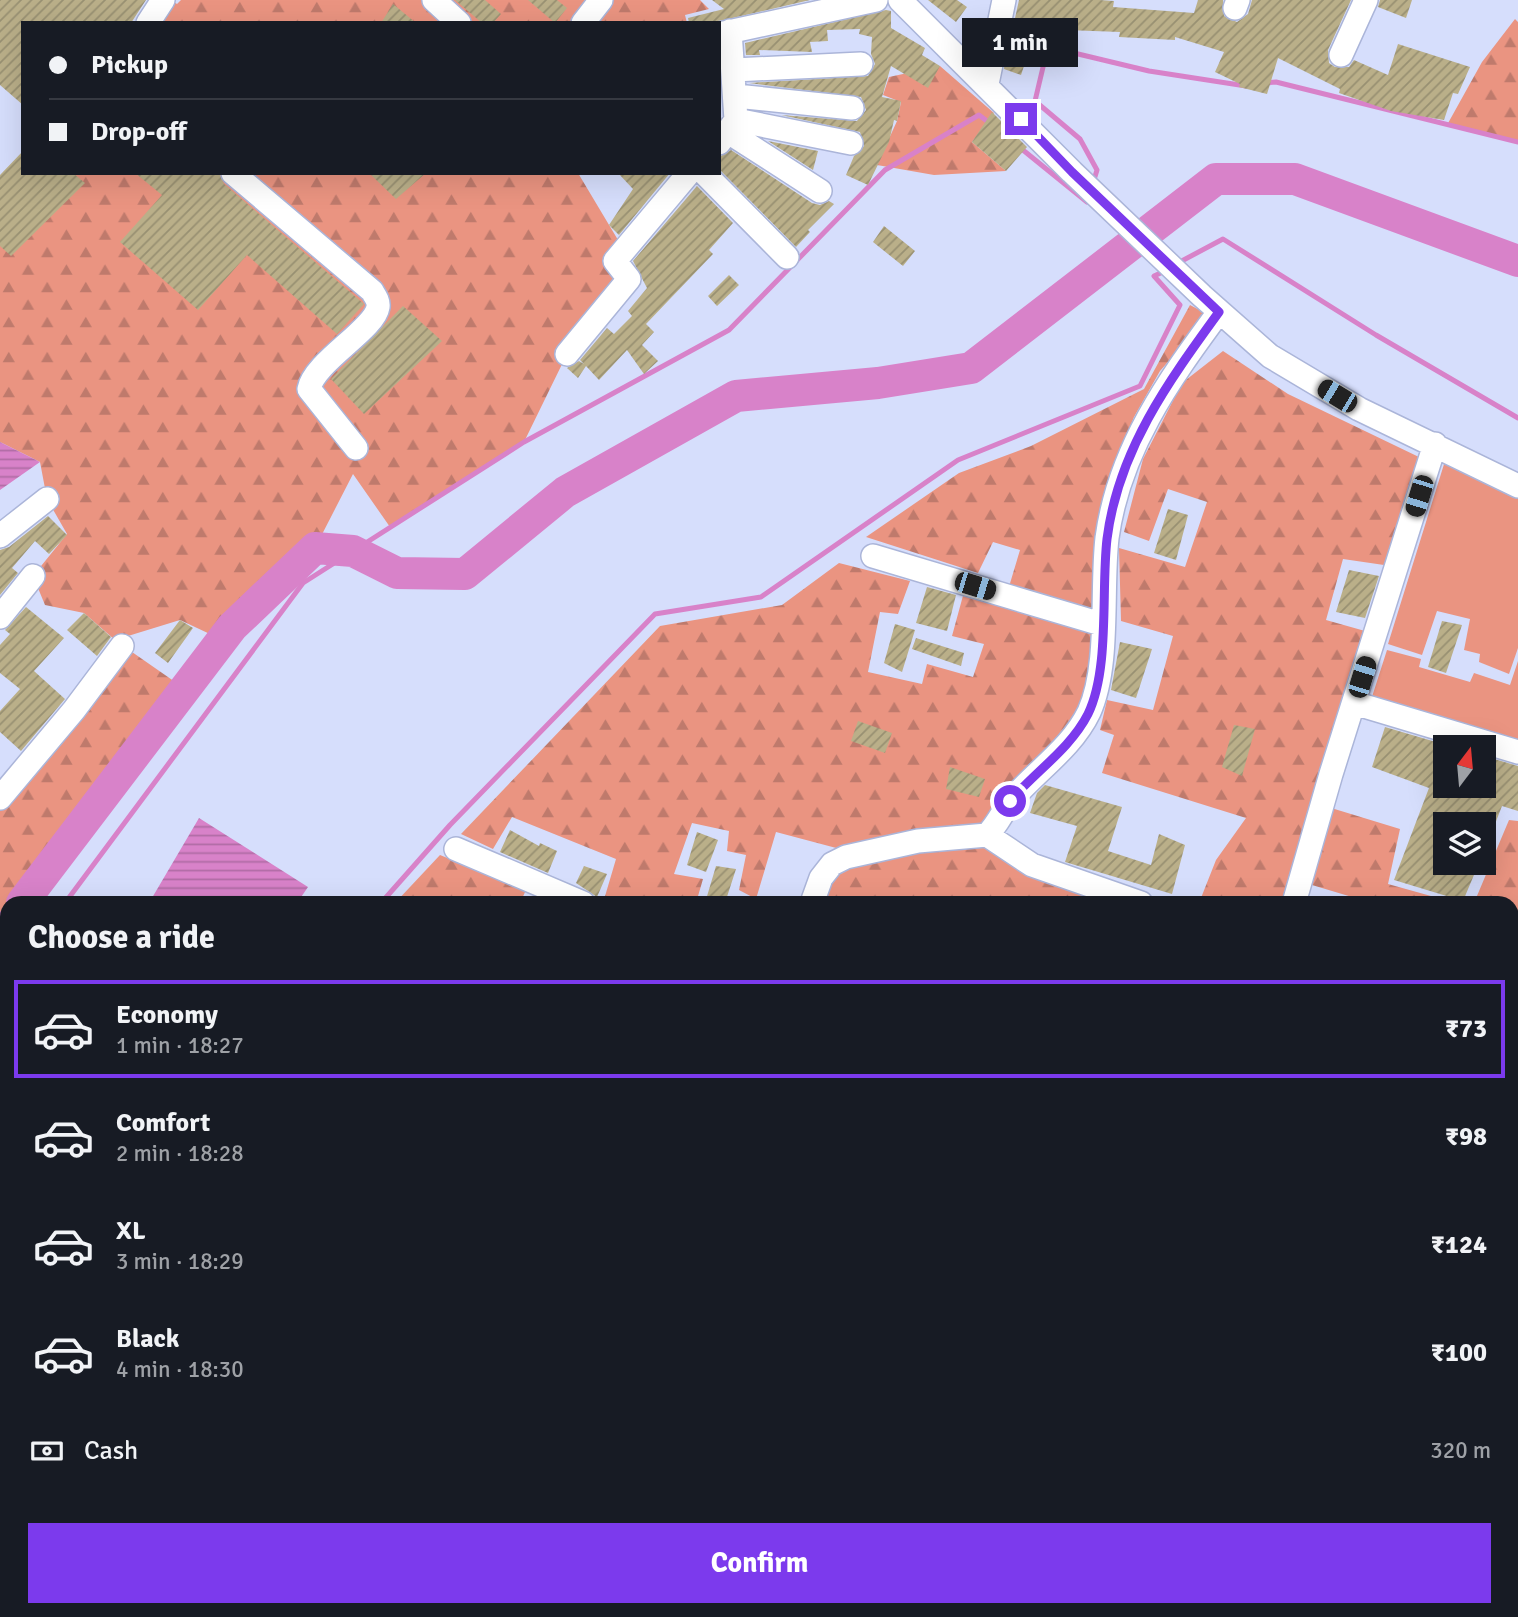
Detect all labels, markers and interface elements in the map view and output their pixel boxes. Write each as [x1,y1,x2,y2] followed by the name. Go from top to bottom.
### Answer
[963,18,1079,66] callout: 1 min
[992,28,1048,57] text: 1 min
[91,49,168,81] text: Pickup
[1005,103,1037,135] route end
[91,116,187,148] text: Drop-off
[1314,376,1361,416] car
[1403,473,1436,519] car
[952,570,999,602] car
[1346,654,1379,700] car
[1433,735,1496,798] north arrow
[1433,735,1496,875] map controls
[994,785,1026,817] route start
[1433,812,1496,875] button: layers
[28,918,215,957] text: Choose a ride
[32,998,95,1061] icon: car
[116,999,218,1031] text: Economy
[1445,1013,1487,1045] text: ₹73
[116,1031,244,1060] text: 1 min · 18:27
[32,1106,95,1169] icon: car
[116,1107,210,1139] text: Comfort
[1445,1121,1487,1153] text: ₹98
[116,1139,244,1168] text: 2 min · 18:28
[32,1214,95,1277] icon: car
[116,1215,146,1247] text: XL
[1431,1229,1487,1261] text: ₹124
[116,1247,244,1276] text: 3 min · 18:29
[32,1322,95,1385] icon: car
[116,1323,179,1355] text: Black
[1431,1337,1487,1369] text: ₹100
[116,1355,244,1384] text: 4 min · 18:30
[28,1432,66,1470] icon: cash
[84,1435,138,1467] text: Cash
[1430,1436,1491,1465] text: 320 m
[28,1523,1491,1603] button: Confirm

